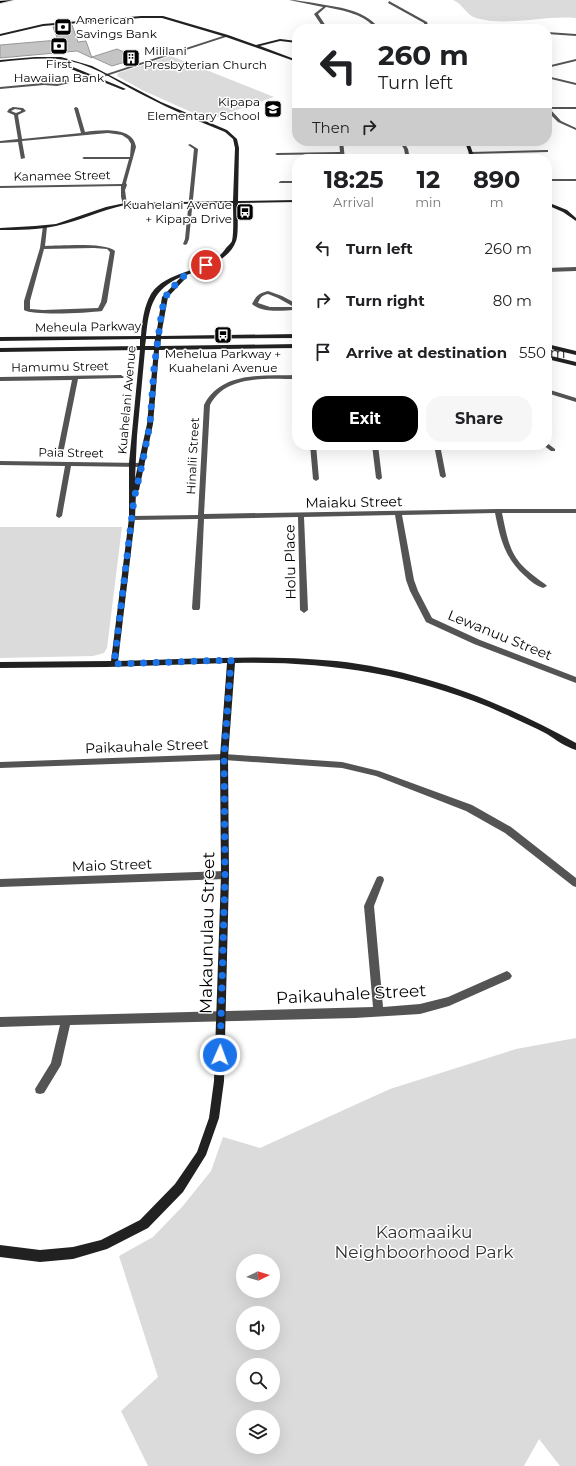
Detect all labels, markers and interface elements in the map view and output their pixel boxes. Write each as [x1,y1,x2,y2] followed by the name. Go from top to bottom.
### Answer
[76,12,158,41] place label: American Savings Bank
[53,17,73,37] bank icon: American Savings Bank
[49,36,69,56] bank icon: First Hawaiian Bank
[378,38,469,72] text: 260 m
[312,40,364,92] icon: left
[144,43,267,72] place label: Mililani Presbyterian Church
[121,48,141,68] building icon: Mililani Presbyterian Church
[14,56,105,85] place label: First Hawaiian Bank
[378,72,453,94] text: Turn left
[147,94,260,123] place label: Kipapa Elementary School
[263,99,283,119] school or university icon: Kipapa Elementary School
[358,116,380,138] icon: right
[312,118,350,137] text: Then
[324,165,384,194] text: 18:25
[416,165,440,194] text: 12
[473,165,520,194] text: 890
[13,167,111,184] street label: Kanamee Street
[333,194,374,210] text: Arrival
[415,194,441,210] text: min
[490,194,504,210] text: m
[123,197,232,226] place label: Kuahelani Avenue + Kipapa Drive
[235,202,255,222] bus stop icon: Kuahelani Avenue + Kipapa Drive
[312,237,334,259] icon: left
[346,239,413,258] text: Turn left
[485,239,532,258] text: 260 m
[189,248,223,282] pin
[195,254,217,276] icon: arrive
[312,289,334,311] icon: right
[346,291,425,310] text: Turn right
[493,291,532,310] text: 80 m
[35,318,142,335] street label: Meheula Parkway
[213,325,233,345] bus stop icon: Mehelua Parkway + Kuahelani Avenue
[312,341,334,363] icon: arrive
[346,343,507,362] text: Arrive at destination
[519,343,566,362] text: 550 m
[114,345,139,455] street label: Kuahelani Avenue
[165,346,281,375] place label: Mehelua Parkway + Kuahelani Avenue
[11,358,109,375] street label: Hamumu Street
[312,396,418,442] button: Exit
[426,396,532,442] button: Share
[183,417,202,495] street label: Hinalii Street
[38,444,104,461] street label: Paia Street
[305,492,403,512] street label: Maiaku Street
[280,524,300,600] street label: Holu Place
[445,606,555,664] street label: Lewanuu Street
[85,735,209,757] street label: Paikauhale Street
[196,851,218,1014] street label: Makaunulau Street
[72,855,153,875] street label: Maio Street
[275,980,427,1008] street label: Paikauhale Street
[199,1034,241,1076] position arrow
[335,1222,514,1262] park label: Kaomaaiku Neighboorhood Park
[236,1254,280,1298] north arrow
[236,1254,280,1454] map controls
[236,1306,280,1350] button: sound
[236,1358,280,1402] button: search
[236,1410,280,1454] button: layers

